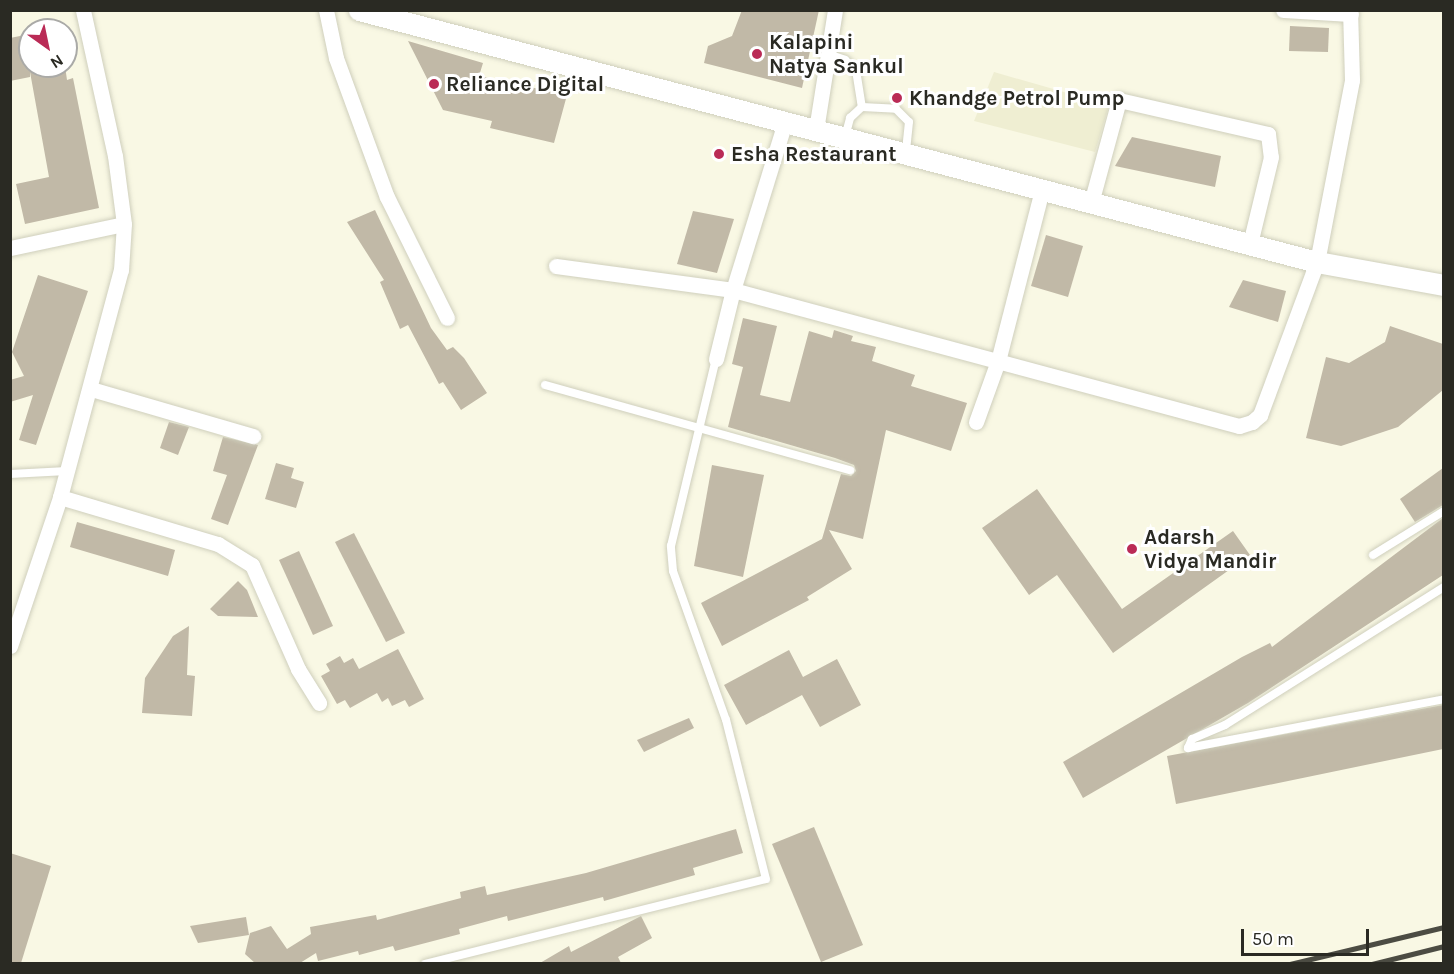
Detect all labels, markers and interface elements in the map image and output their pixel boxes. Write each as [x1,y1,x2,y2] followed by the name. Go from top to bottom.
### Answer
[18,18,78,78] north arrow
[769,29,904,79] place label: Kalapini Natya Sankul
[750,47,764,61] marker: Kalapini Natya Sankul
[47,51,67,73] text: N
[446,71,604,97] place label: Reliance Digital
[427,77,441,91] marker: Reliance Digital
[909,85,1124,111] place label: Khandge Petrol Pump
[890,91,904,105] marker: Khandge Petrol Pump
[731,141,896,167] place label: Esha Restaurant
[712,147,726,161] marker: Esha Restaurant
[1144,524,1276,574] place label: Adarsh Vidya Mandir
[1125,542,1139,556] marker: Adarsh Vidya Mandir
[1244,917,1372,955] scale bar
[1252,928,1294,950] text: 50 m

